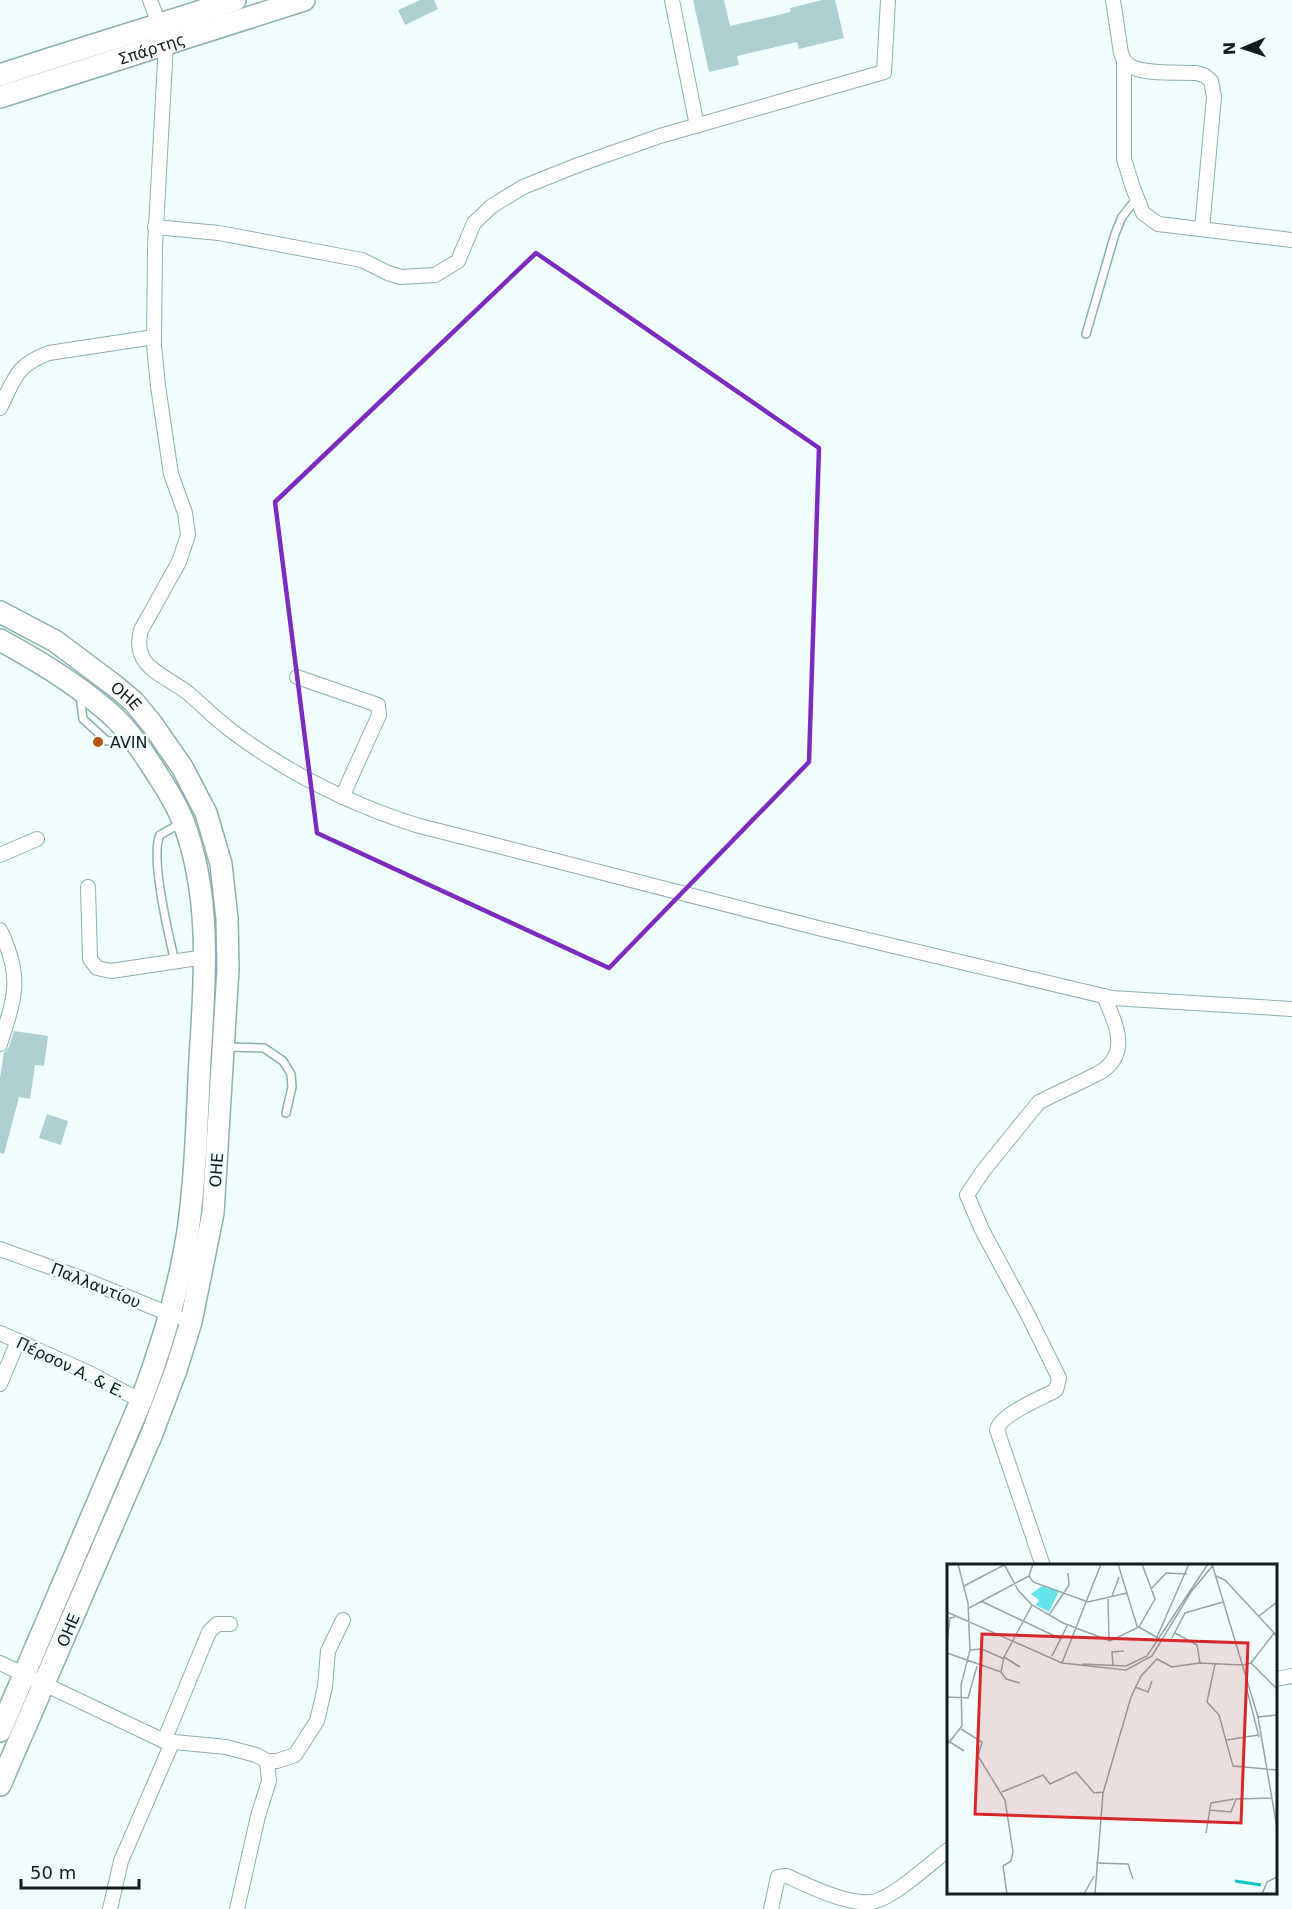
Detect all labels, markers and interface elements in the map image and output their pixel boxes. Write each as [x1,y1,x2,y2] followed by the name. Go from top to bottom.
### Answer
[1214,18,1274,78] north arrow
[116,30,188,69] street label: Σπάρτης
[1220,41,1239,56] text: N
[107,677,146,714] street label: ΟΗΕ
[110,733,148,752] place label: AVIN
[91,735,105,749] marker: AVIN
[206,1152,227,1188] street label: ΟΗΕ
[48,1259,143,1312] street label: Παλλαντίου
[13,1333,128,1402] street label: Πέρσον Α. & Ε.
[947,1564,1277,1894] inset map
[53,1610,84,1650] street label: ΟΗΕ
[21,1852,140,1890] scale bar
[30,1862,76,1883] text: 50 m

